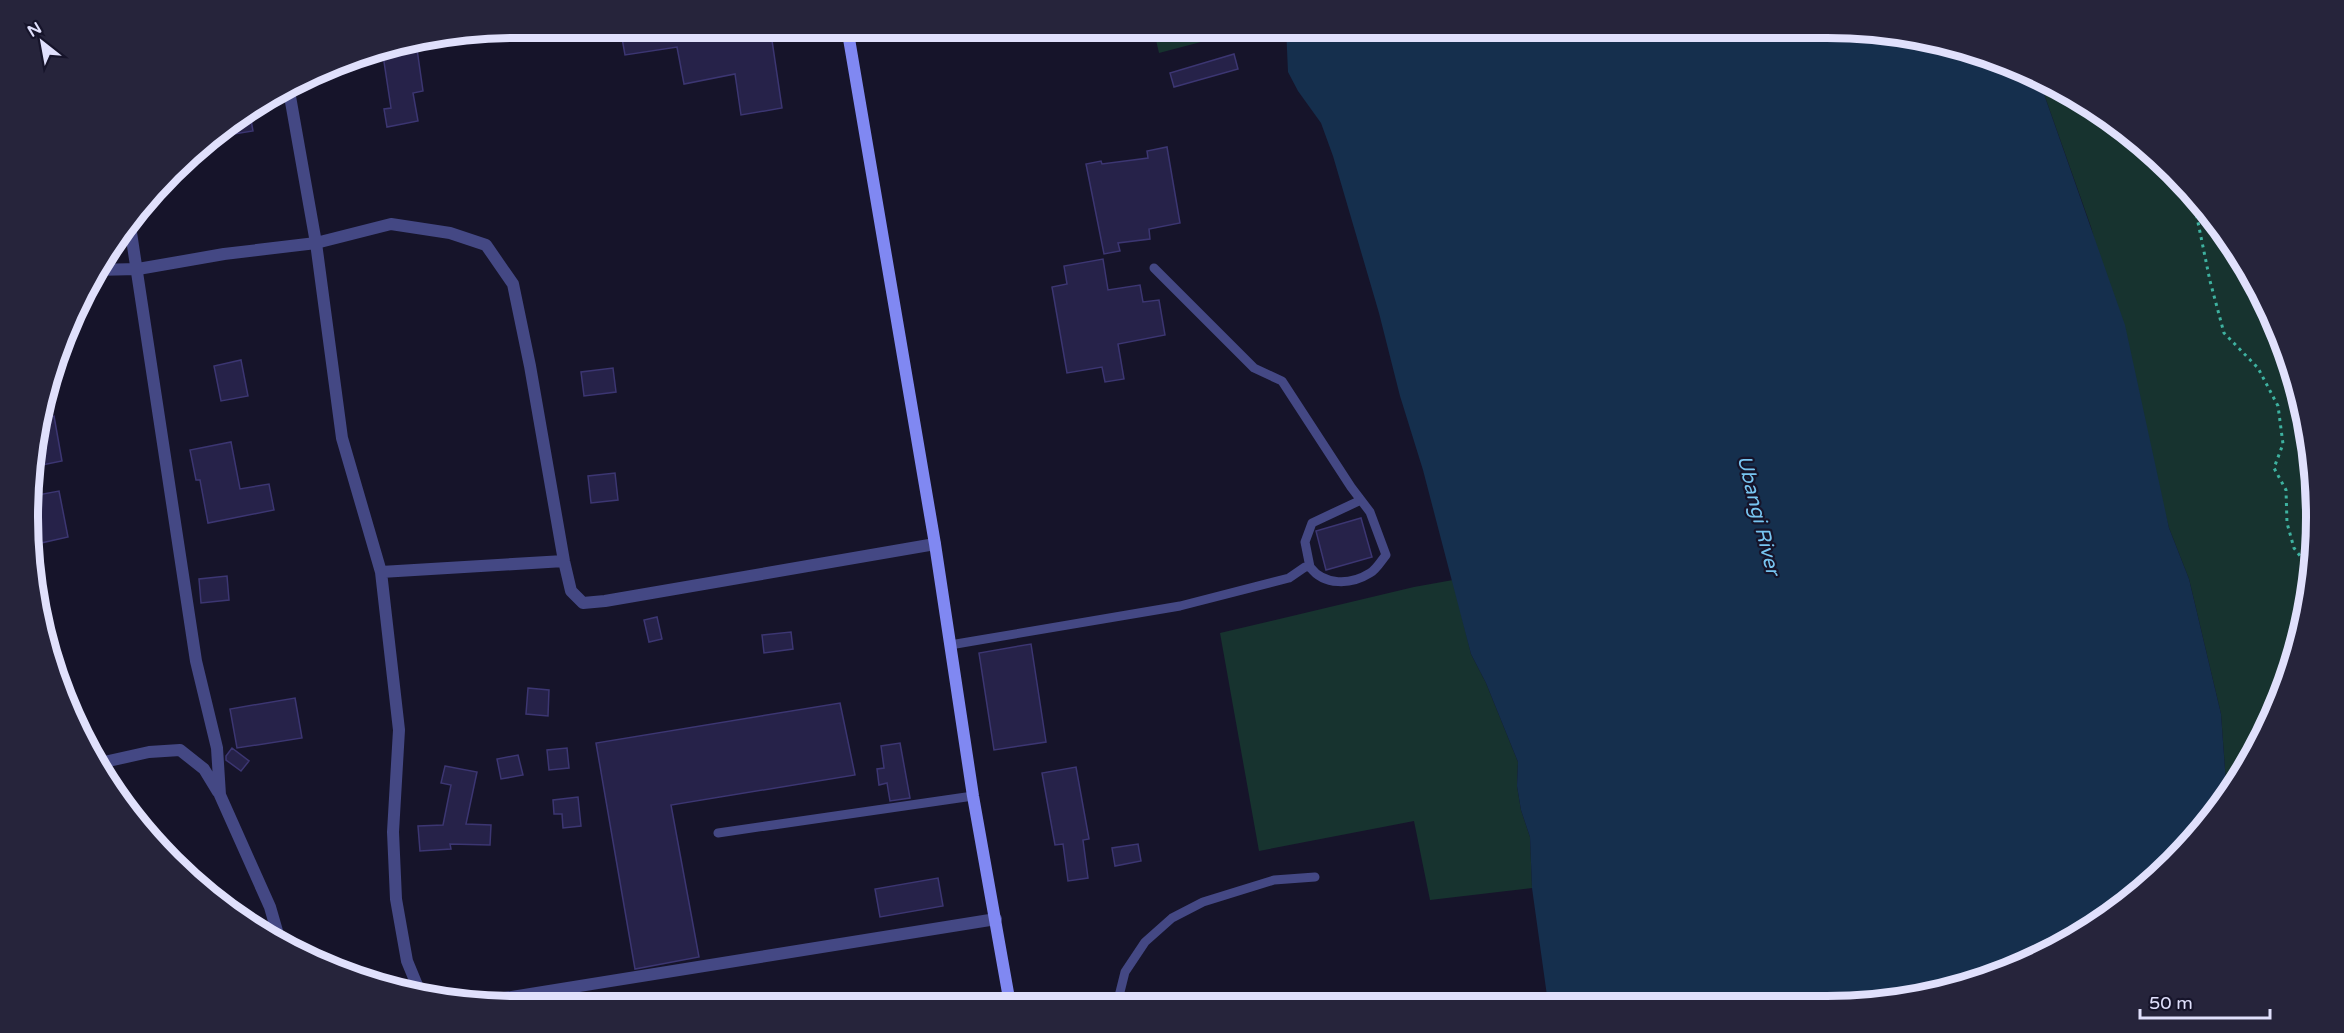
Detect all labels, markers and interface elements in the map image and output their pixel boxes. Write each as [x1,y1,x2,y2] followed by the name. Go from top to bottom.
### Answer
[12,12,72,72] north arrow
[24,18,45,42] text: N
[1732,453,1785,580] water label: Ubangi River
[2140,982,2270,1020] scale bar
[2149,992,2193,1014] text: 50 m

